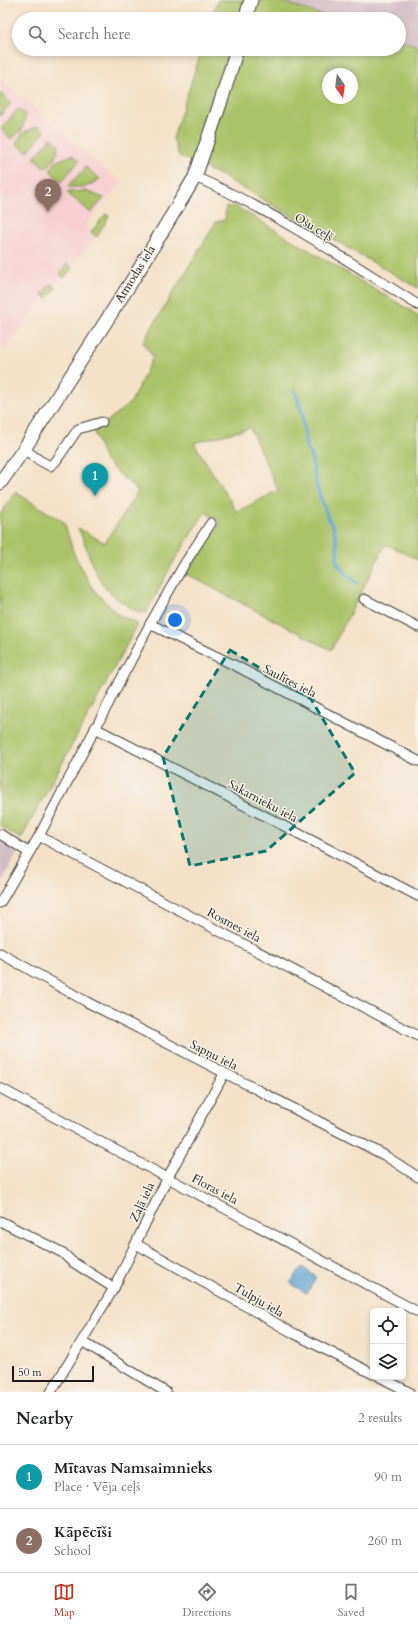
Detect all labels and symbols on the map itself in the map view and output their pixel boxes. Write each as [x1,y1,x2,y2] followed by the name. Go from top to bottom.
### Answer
[322,68,358,104] north arrow
[35,179,61,212] pin: 2
[292,209,336,245] street label: Ošu ceļš
[111,242,159,306] street label: Atmodas iela
[82,463,108,496] pin: 1
[165,610,185,630] your location
[261,661,320,702] street label: Saulītes iela
[226,776,301,826] street label: Sakarnieku iela
[204,904,264,946] street label: Rosmes iela
[188,1036,241,1074] street label: Sapņu iela
[189,1170,242,1208] street label: Floras iela
[126,1179,159,1224] street label: Zaļā iela
[231,1279,288,1321] street label: Tulpju iela
[12,1364,94,1383] scale bar

